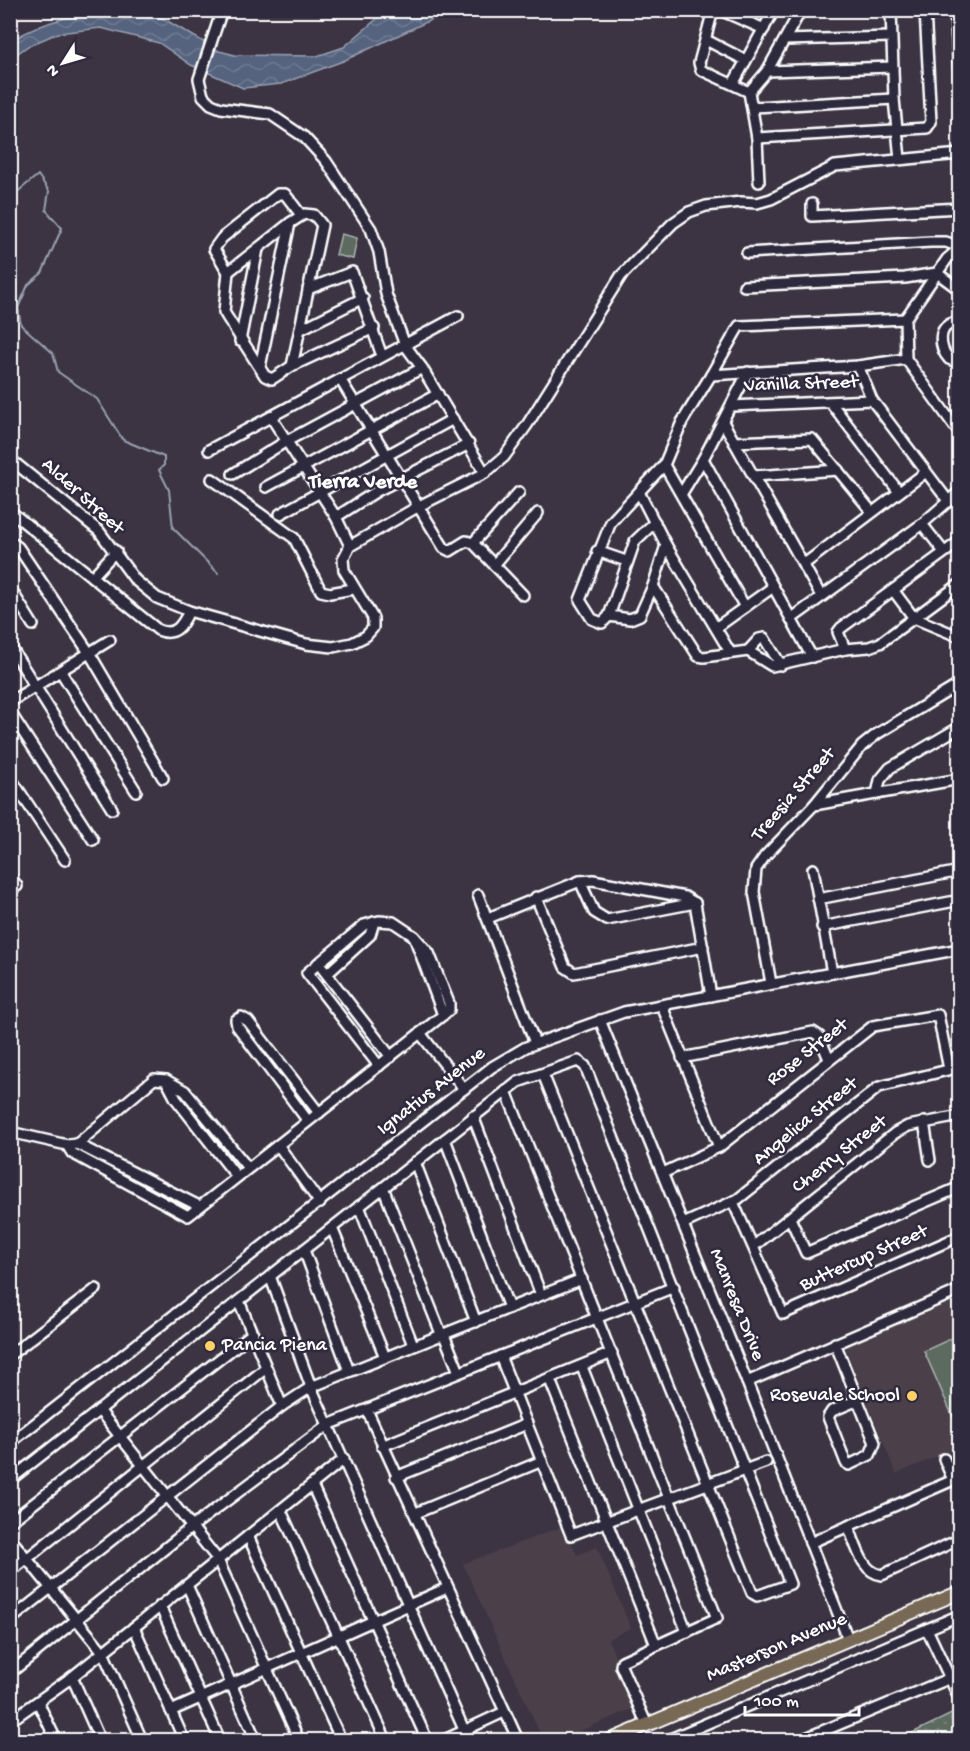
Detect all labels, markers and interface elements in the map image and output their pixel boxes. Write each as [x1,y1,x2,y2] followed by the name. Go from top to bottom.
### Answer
[33,33,93,93] north arrow
[43,60,65,80] text: N
[743,371,860,399] street label: Vanilla Street
[36,454,129,541] street label: Alder Street
[307,471,418,496] district label: Tierra Verde
[747,742,842,847] street label: Treesia Street
[763,1013,855,1092] street label: Rose Street
[373,1042,491,1141] street label: Ignatius Avenue
[749,1072,864,1171] street label: Angelica Street
[788,1110,893,1199] street label: Cherry Street
[796,1220,933,1298] street label: Buttercup Street
[703,1246,769,1365] street label: Manresa Drive
[221,1335,328,1358] place label: Pancia Piena
[203,1339,217,1353] marker: Pancia Piena
[770,1385,900,1408] place label: Rosevale School
[905,1389,919,1403] marker: Rosevale School
[703,1608,851,1688] street label: Masterson Avenue
[745,1679,859,1717] scale bar
[753,1692,799,1713] text: 100 m

